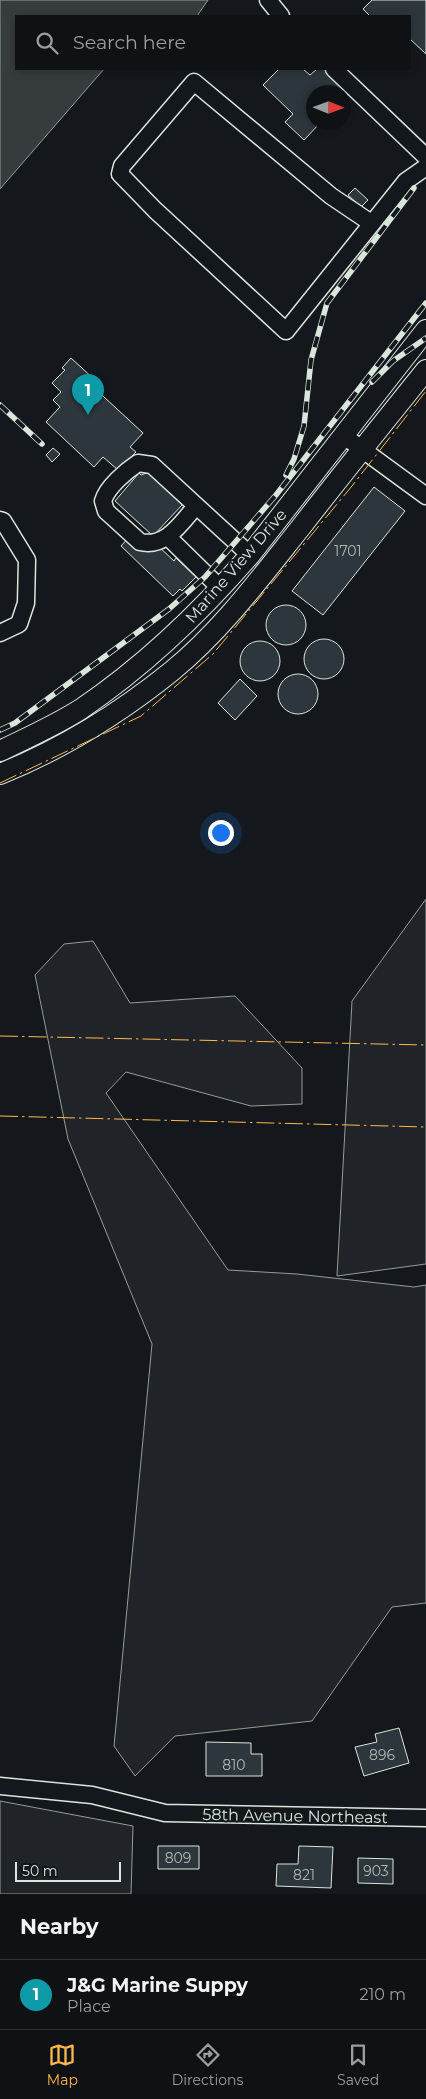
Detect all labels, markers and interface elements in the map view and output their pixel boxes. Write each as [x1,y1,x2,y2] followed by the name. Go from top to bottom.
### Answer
[15,15,411,70] search box
[33,29,61,57] icon: search
[73,31,186,54] text: Search here
[306,85,351,130] north arrow
[72,374,104,415] pin: 1
[181,505,291,627] street label: Marine View Drive
[334,542,362,560] house number: 1701
[208,820,234,846] your location
[369,1746,395,1764] house number: 896
[222,1756,246,1774] house number: 810
[202,1805,388,1827] street label: 58th Avenue Northeast
[165,1849,191,1867] house number: 809
[15,1859,121,1882] scale bar
[22,1862,58,1880] text: 50 m
[363,1862,389,1880] house number: 903
[293,1866,315,1884] house number: 821
[20,1914,99,1939] text: Nearby
[67,1974,248,1997] text: J&G Marine Suppy
[33,1985,39,2004] text: 1
[359,1985,406,2004] text: 210 m
[67,1997,111,2016] text: Place
[47,2041,78,2089] tab: Map
[172,2041,243,2089] tab: Directions
[337,2041,379,2089] tab: Saved

